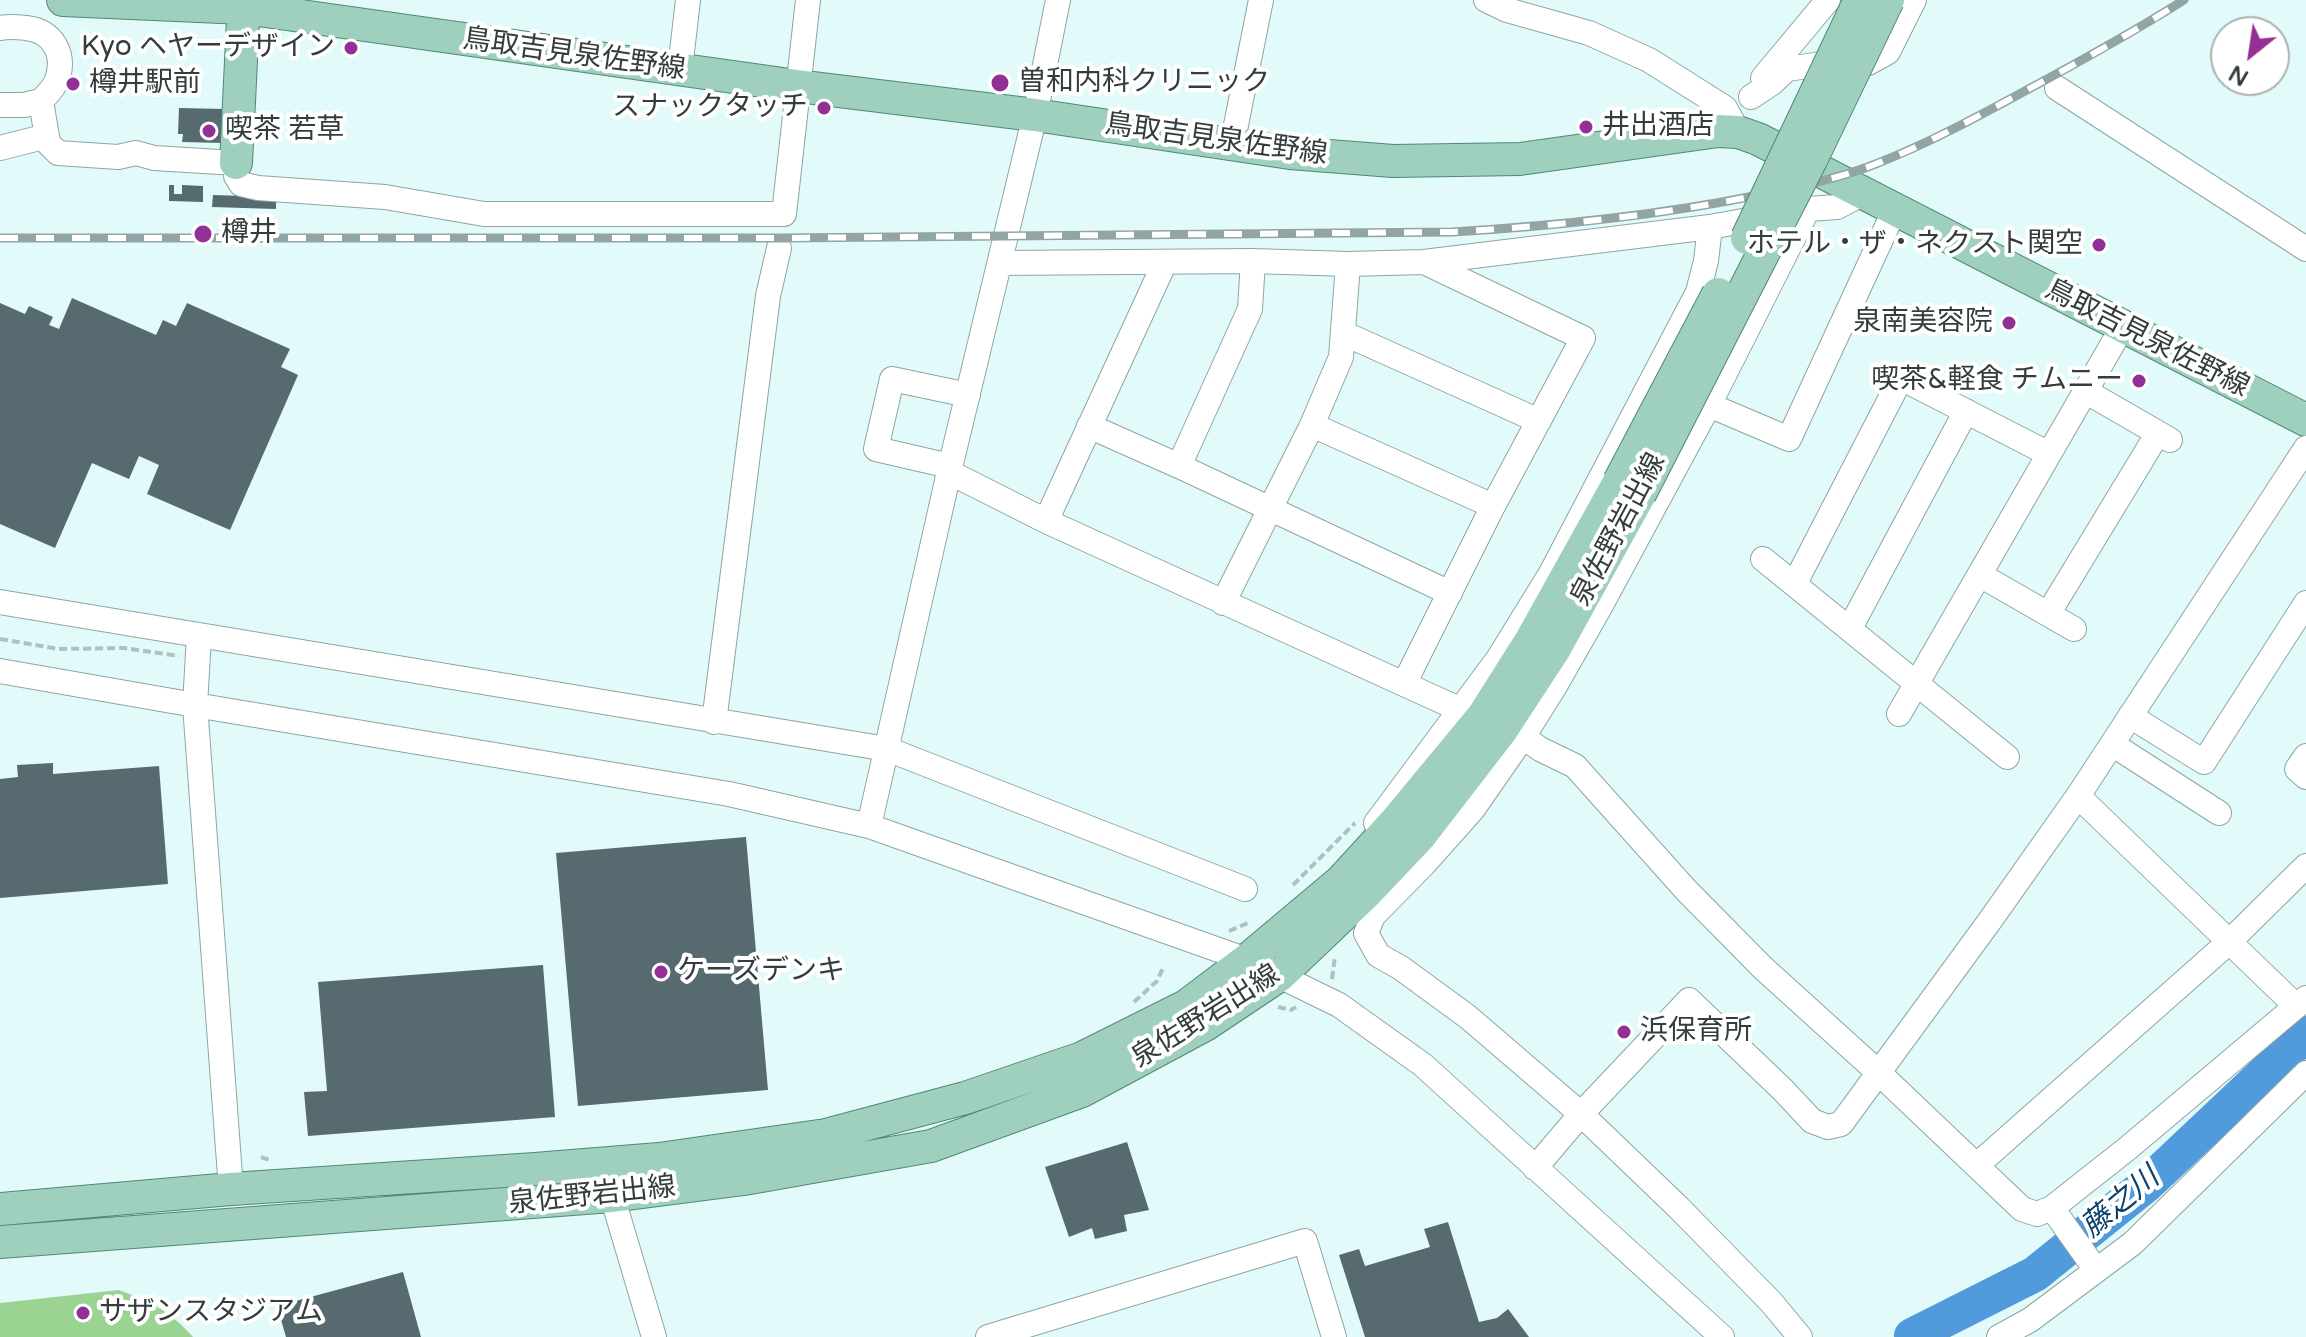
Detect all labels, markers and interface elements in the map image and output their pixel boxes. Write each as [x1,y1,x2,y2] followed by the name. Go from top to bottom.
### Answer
[2210,16,2290,96] north arrow
[461,23,687,87] street label: 鳥取吉見泉佐野線
[81,31,335,65] place label: Kyo ヘヤーデザイン
[342,39,360,57] marker: Kyo ヘヤーデザイン
[2225,59,2253,91] text: N
[1018,66,1270,100] place label: 曽和内科クリニック
[89,67,201,101] place label: 樽井駅前
[989,72,1011,94] marker: 曽和内科クリニック
[64,75,82,93] marker: 樽井駅前
[612,91,808,125] place label: スナックタッチ
[815,99,833,117] marker: スナックタッチ
[1103,108,1329,172] street label: 鳥取吉見泉佐野線
[1602,110,1714,144] place label: 井出酒店
[225,114,344,148] place label: 喫茶 若草
[1577,118,1595,136] marker: 井出酒店
[200,122,218,140] marker: 喫茶 若草
[221,217,277,251] place label: 樽井
[192,223,214,245] marker: 樽井
[1747,228,2083,262] place label: ホテル・ザ・ネクスト関空
[2090,236,2108,254] marker: ホテル・ザ・ネクスト関空
[2040,273,2254,405] street label: 鳥取吉見泉佐野線
[1853,306,1993,340] place label: 泉南美容院
[2000,314,2018,332] marker: 泉南美容院
[1871,364,2123,398] place label: 喫茶&軽食 チムニー
[2130,372,2148,390] marker: 喫茶&軽食 チムニー
[1565,448,1673,612] street label: 泉佐野岩出線
[677,955,845,989] place label: ケーズデンキ
[1126,958,1286,1076] street label: 泉佐野岩出線
[652,963,670,981] marker: ケーズデンキ
[1640,1015,1752,1049] place label: 浜保育所
[1615,1023,1633,1041] marker: 浜保育所
[2075,1160,2167,1246] water label: 藤之川
[507,1171,677,1221] street label: 泉佐野岩出線
[99,1296,323,1330] place label: サザンスタジアム
[74,1304,92,1322] marker: サザンスタジアム

